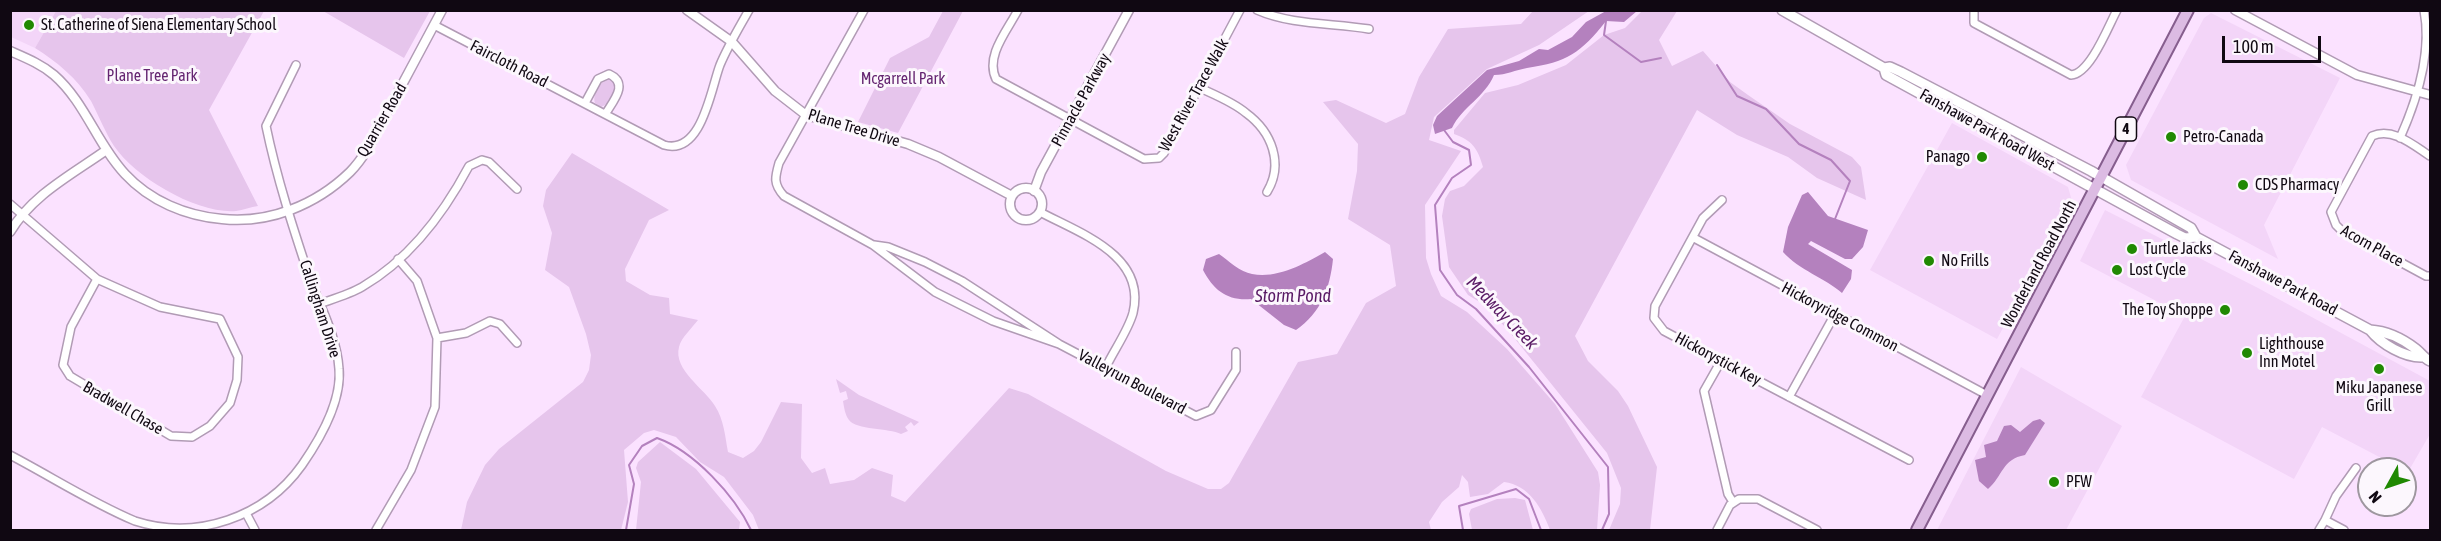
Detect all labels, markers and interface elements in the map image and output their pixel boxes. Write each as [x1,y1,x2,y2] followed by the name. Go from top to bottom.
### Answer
[41,15,276,35] place label: St. Catherine of Siena Elementary School
[22,18,36,32] marker: St. Catherine of Siena Elementary School
[2225,24,2324,62] scale bar
[1155,35,1233,155] street label: West River Trace Walk
[467,36,551,92] street label: Faircloth Road
[2233,36,2274,57] text: 100 m
[1047,50,1115,150] street label: Pinnacle Parkway
[107,66,197,86] park label: Plane Tree Park
[861,69,945,89] park label: Mcgarrell Park
[353,80,411,160] street label: Quarrier Road
[1916,85,2058,175] street label: Fanshawe Park Road West
[806,105,902,151] street label: Plane Tree Drive
[2116,117,2136,141] road number: 4
[2183,127,2264,147] place label: Petro-Canada
[2164,130,2178,144] marker: Petro-Canada
[1926,147,1970,167] place label: Panago
[1975,150,1989,164] marker: Panago
[2255,175,2339,195] place label: CDS Pharmacy
[2236,178,2250,192] marker: CDS Pharmacy
[1997,197,2081,331] street label: Wonderland Road North
[2337,221,2407,271] street label: Acorn Place
[2144,239,2212,259] place label: Turtle Jacks
[2125,242,2139,256] marker: Turtle Jacks
[2225,246,2341,320] street label: Fanshawe Park Road
[1941,251,1989,271] place label: No Frills
[1922,254,1936,268] marker: No Frills
[295,258,345,360] street label: Callingham Drive
[2129,260,2186,280] place label: Lost Cycle
[2110,263,2124,277] marker: Lost Cycle
[1462,272,1542,354] water label: Medway Creek
[1778,278,1902,356] street label: Hickoryridge Common
[1255,285,1331,307] water label: Storm Pond
[2122,300,2213,320] place label: The Toy Shoppe
[2218,303,2232,317] marker: The Toy Shoppe
[1672,328,1764,390] street label: Hickorystick Key
[2259,334,2324,372] place label: Lighthouse Inn Motel
[1075,345,1189,419] street label: Valleyrun Boulevard
[2240,346,2254,360] marker: Lighthouse Inn Motel
[2372,362,2386,376] marker: Miku Japanese Grill
[79,377,167,439] street label: Bradwell Chase
[2336,378,2422,416] place label: Miku Japanese Grill
[2357,457,2417,517] north arrow
[2066,472,2092,492] place label: PFW
[2047,475,2061,489] marker: PFW
[2365,488,2385,507] text: N

